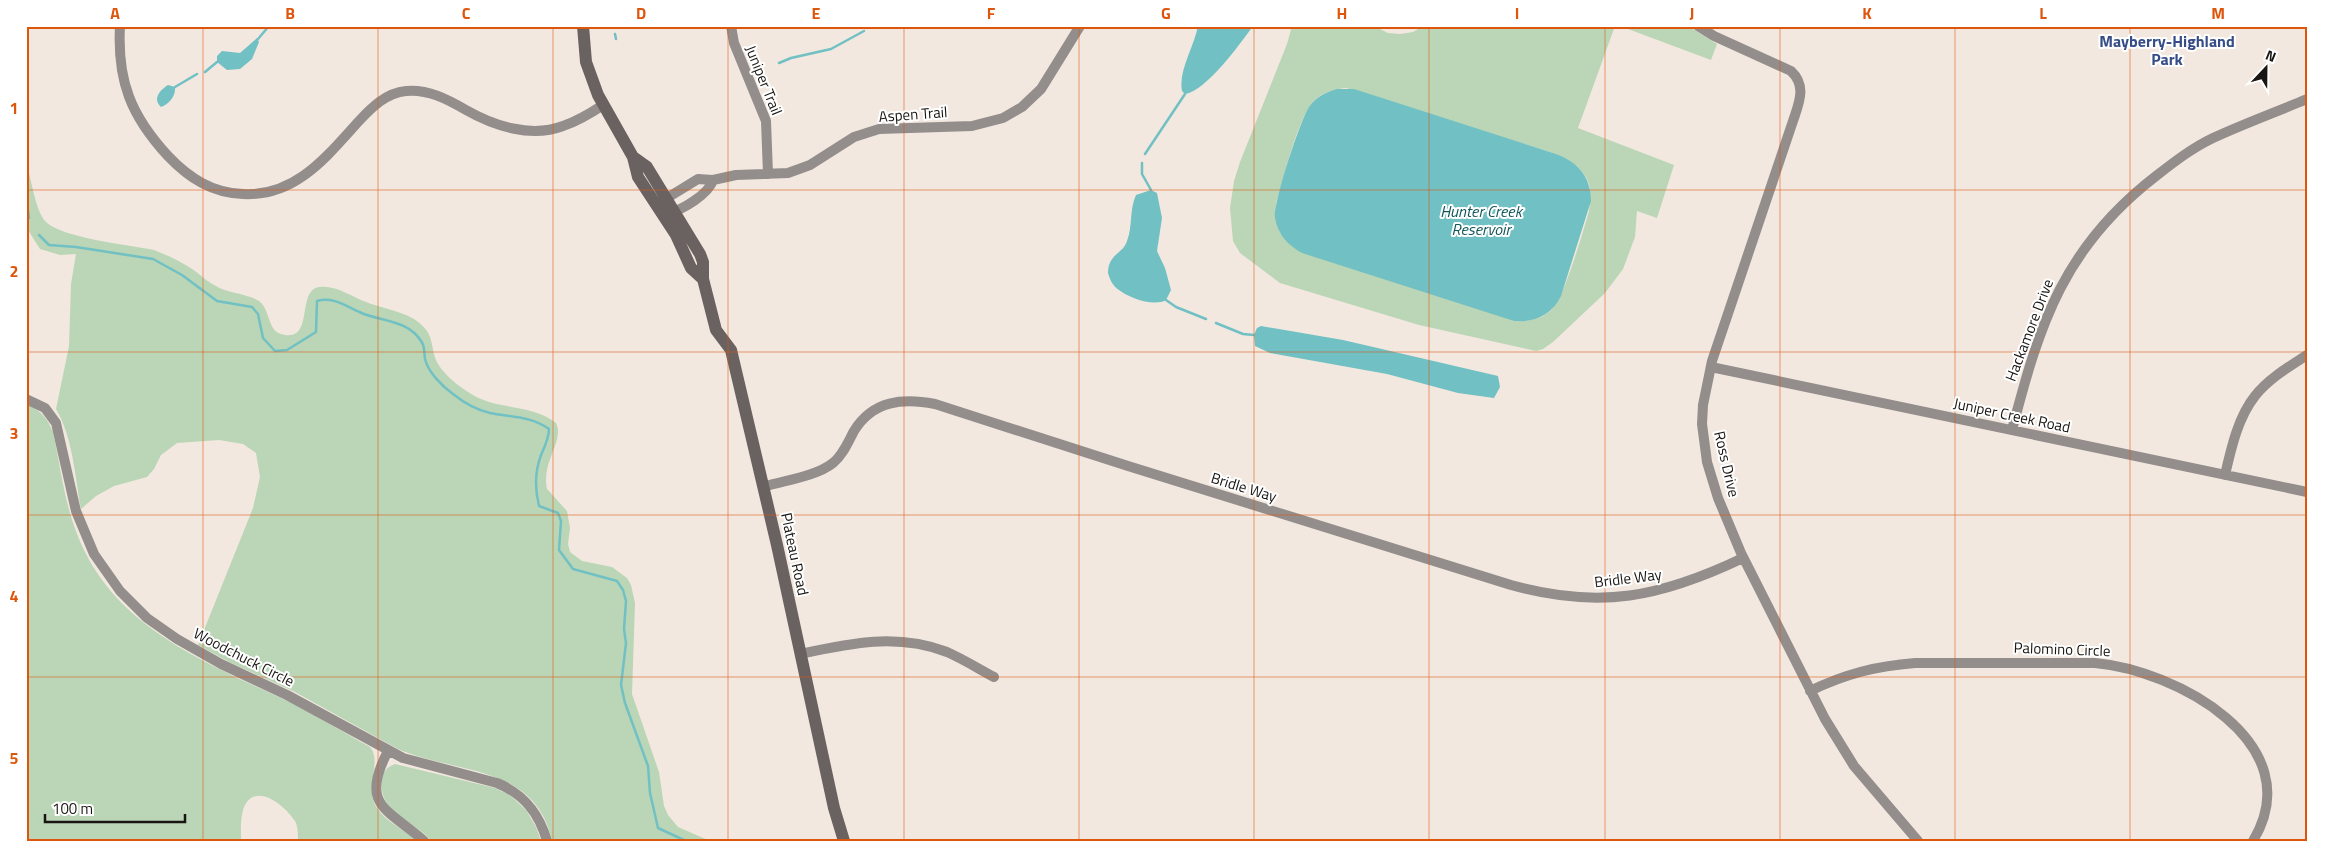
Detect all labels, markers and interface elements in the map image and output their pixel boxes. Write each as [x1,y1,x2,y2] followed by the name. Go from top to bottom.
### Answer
[110,1,120,25] text: A
[285,1,295,25] text: B
[462,1,471,25] text: C
[636,1,646,25] text: D
[812,1,821,25] text: E
[987,1,996,25] text: F
[1161,1,1171,25] text: G
[1337,1,1347,25] text: H
[1515,1,1519,25] text: I
[1690,1,1694,25] text: J
[1862,1,1872,25] text: K
[2039,1,2047,25] text: L
[2211,1,2225,25] text: M
[2099,29,2235,71] district label: Mayberry-Highland Park
[740,42,788,118] street label: Juniper Trail
[2240,42,2290,92] north arrow
[2263,44,2279,67] text: N
[10,96,18,120] text: 1
[878,100,948,128] street label: Aspen Trail
[1440,199,1524,241] water label: Hunter Creek Reservoir
[10,259,18,283] text: 2
[1999,275,2059,385] street label: Hackamore Drive
[1951,391,2073,439] street label: Juniper Creek Road
[10,421,18,445] text: 3
[1708,429,1746,499] street label: Ross Drive
[1208,466,1280,508] street label: Bridle Way
[775,511,815,597] street label: Plateau Road
[1593,562,1663,594] street label: Bridle Way
[10,584,19,608] text: 4
[190,622,298,692] street label: Woodchuck Circle
[2013,636,2111,662] street label: Palomino Circle
[10,746,19,770] text: 5
[45,792,185,824] scale bar
[52,797,93,820] text: 100 m

